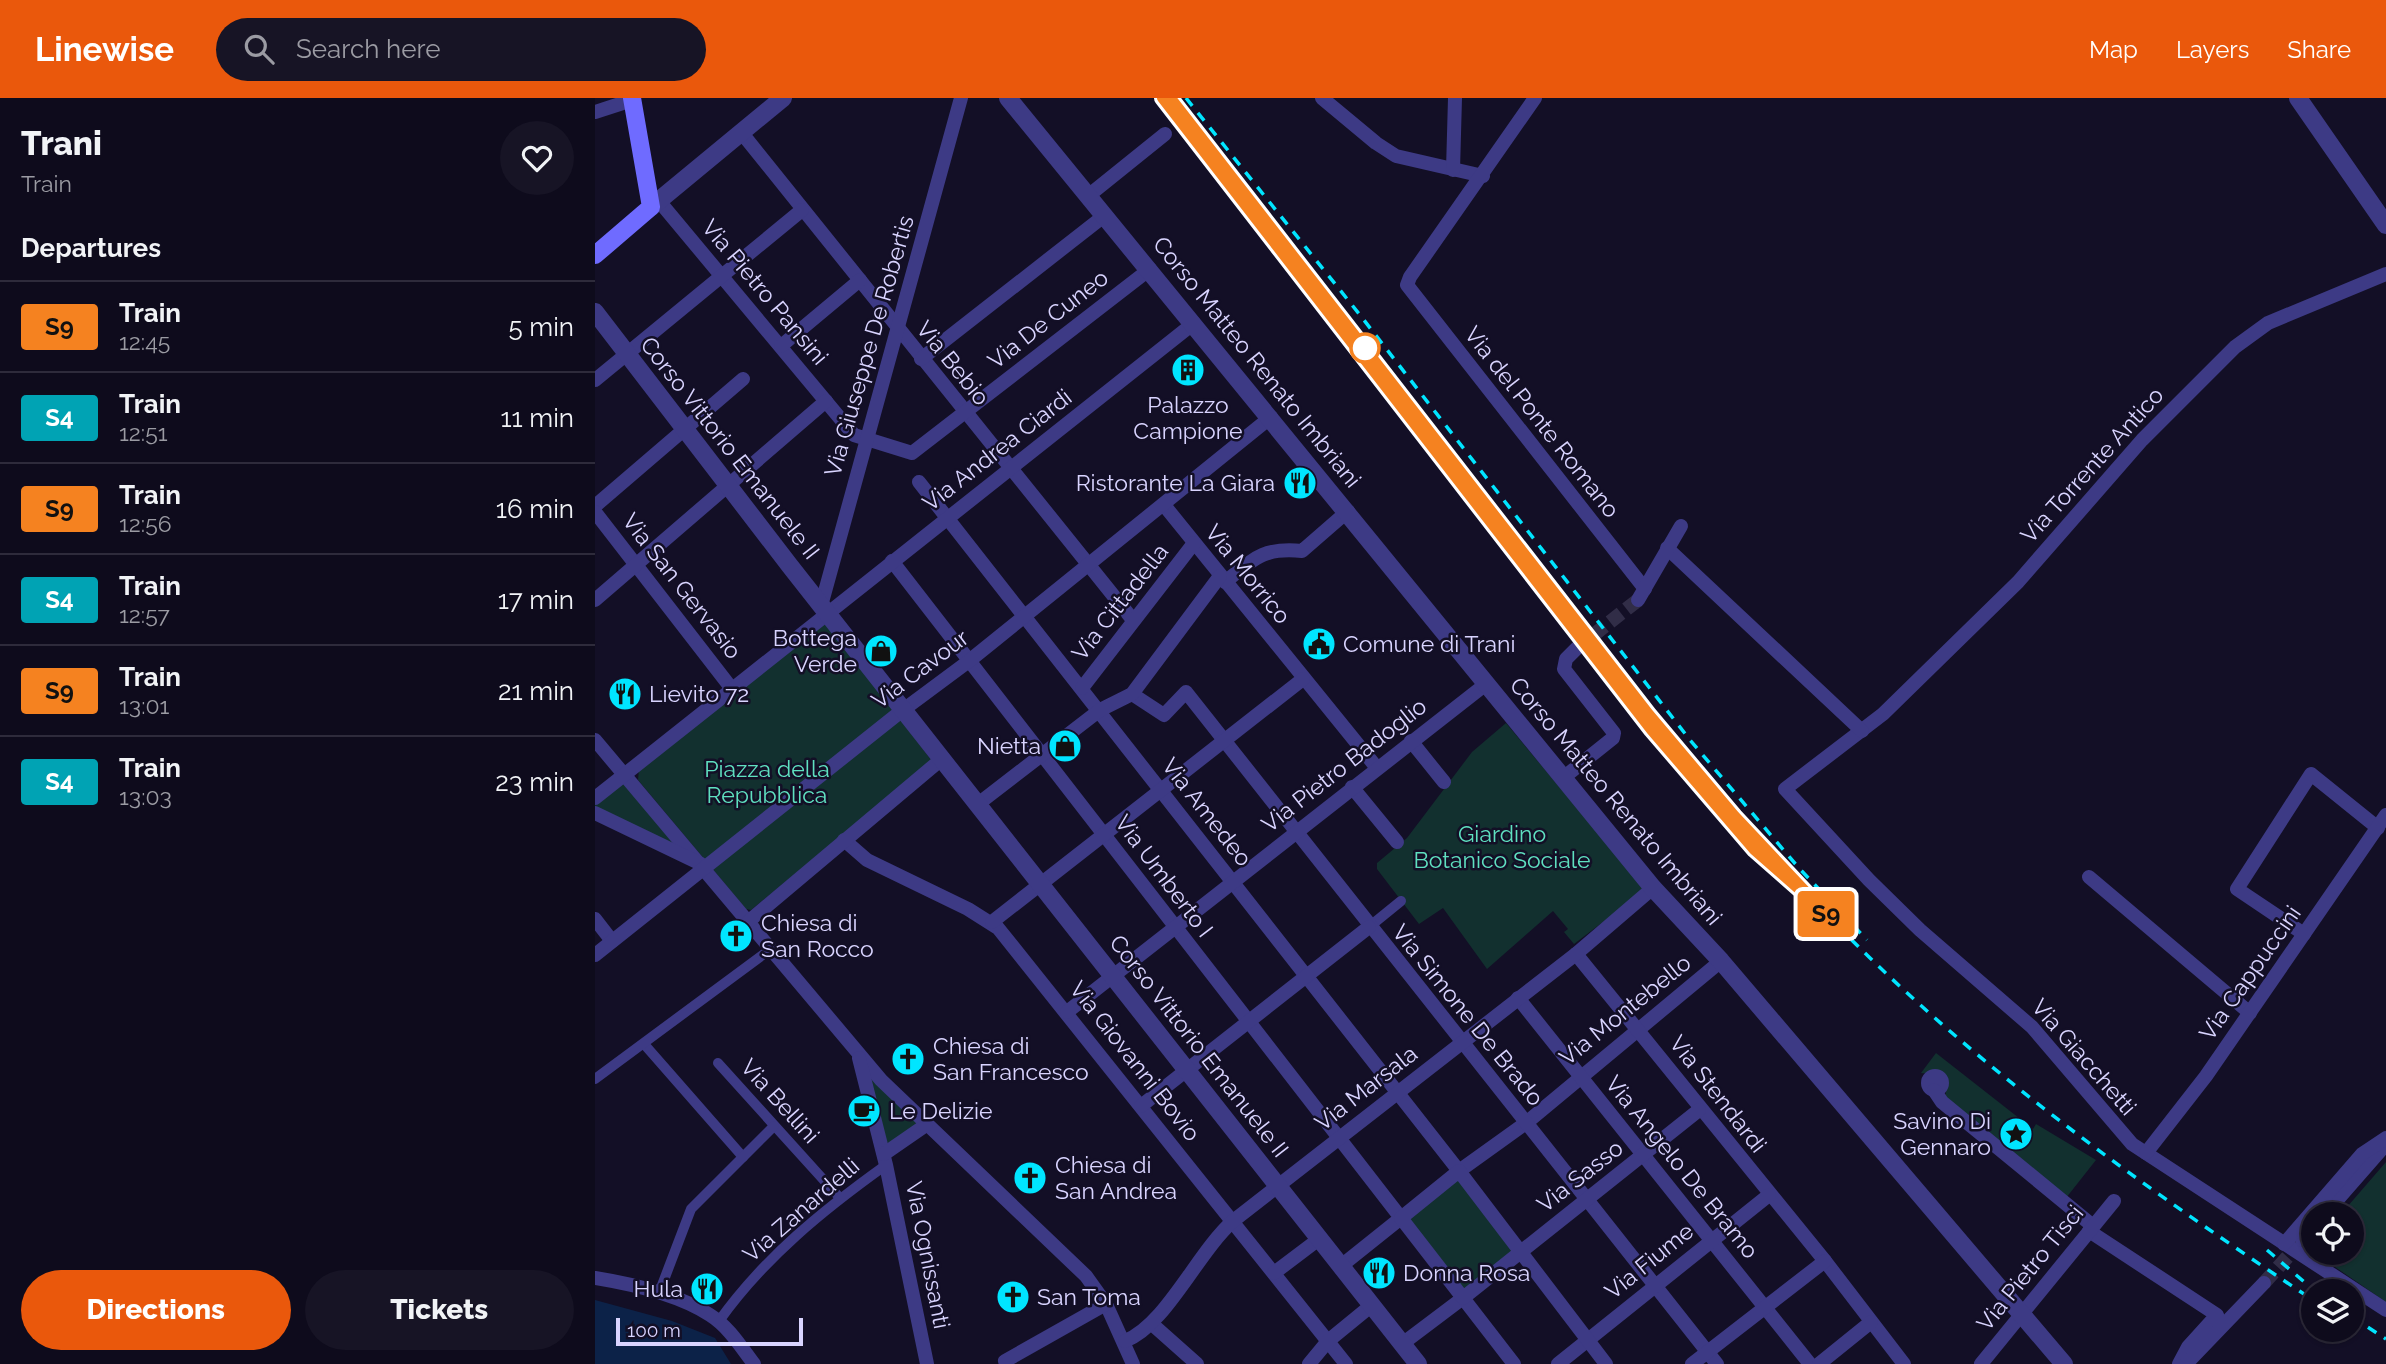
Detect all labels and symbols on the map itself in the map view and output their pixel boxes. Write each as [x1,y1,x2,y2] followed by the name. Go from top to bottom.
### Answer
[818,212,919,479] street label: Via Giuseppe De Robertis
[697,214,834,370] street label: Via Pietro Pansini
[1148,231,1367,493] street label: Corso Matteo Renato Imbriani
[982,263,1113,374] street label: Via De Cuneo
[911,315,996,410] street label: Via Bebio
[1459,321,1625,523] street label: Via del Ponte Romano
[635,331,826,564] street label: Corso Vittorio Emanuele II
[1350,333,1380,363] unlabelled marker
[1169,351,1207,389] building icon: Palazzo Campione
[2015,381,2169,548] street label: Via Torrente Antico
[917,383,1077,516] street label: Via Andrea Ciardi
[1133,391,1243,444] place label: Palazzo Campione
[1281,464,1319,502] restaurant icon: Ristorante La Giara
[1076,469,1275,496] place label: Ristorante La Giara
[617,508,748,664] street label: Via San Gervasio
[1200,519,1297,629] street label: Via Morrico
[1066,538,1174,665] street label: Via Cittadella
[866,623,973,714] street label: Via Cavour
[773,624,857,677] place label: Bottega Verde
[1300,625,1338,663] public building icon: Comune di Trani
[1343,630,1516,657] place label: Comune di Trani
[862,632,900,670] shop icon: Bottega Verde
[1505,671,1728,930] street label: Corso Matteo Renato Imbriani
[606,675,644,713] restaurant icon: Lievito 72
[649,680,749,707] place label: Lievito 72
[1256,692,1431,837] street label: Via Pietro Badoglio
[1046,727,1084,765] shop icon: Nietta
[977,732,1041,759] place label: Nietta
[1157,752,1258,871] street label: Via Amedeo
[704,755,830,808] park label: Piazza della Repubblica
[1110,809,1219,942] street label: Via Umberto I
[1413,820,1591,873] park label: Giardino Botanico Sociale
[1795,891,1857,937] line badge: S9
[2193,900,2306,1045] street label: Via Cappuccini
[761,909,874,962] place label: Chiesa di San Rocco
[717,917,755,955] church icon: Chiesa di San Rocco
[1387,919,1550,1111] street label: Via Simone De Brado
[1104,929,1295,1162] street label: Corso Vittorio Emanuele II
[1554,948,1696,1071] street label: Via Montebello
[1065,975,1206,1146] street label: Via Giovanni Bovio
[2026,993,2142,1120] street label: Via Giacchetti
[1664,1030,1772,1158] street label: Via Stendardi
[933,1032,1089,1085] place label: Chiesa di San Francesco
[1309,1039,1422,1136] street label: Via Marsala
[889,1040,927,1078] church icon: Chiesa di San Francesco
[736,1053,825,1148] street label: Via Bellini
[1600,1070,1764,1264] street label: Via Angelo De Bramo
[845,1092,883,1130] cafe icon: Le Delizie
[889,1097,993,1124] place label: Le Delizie
[1893,1107,1991,1160] place label: Savino Di Gennaro
[1997,1115,2035,1153] place icon: Savino Di Gennaro
[1531,1134,1628,1217] street label: Via Sasso
[1055,1151,1177,1204] place label: Chiesa di San Andrea
[737,1152,864,1267] street label: Via Zanardelli
[1011,1159,1049,1197] church icon: Chiesa di San Andrea
[901,1179,956,1331] street label: Via Ognissanti
[1971,1199,2089,1336] street label: Via Pietro Tisci
[1599,1217,1698,1304] street label: Via Fiume
[1360,1254,1398,1292] restaurant icon: Donna Rosa
[1403,1259,1530,1286] place label: Donna Rosa
[688,1270,726,1308] restaurant icon: Hula
[634,1275,683,1302] place label: Hula
[994,1278,1032,1316] church icon: San Toma
[1037,1283,1141,1310] place label: San Toma
[616,1315,803,1347] scale bar

